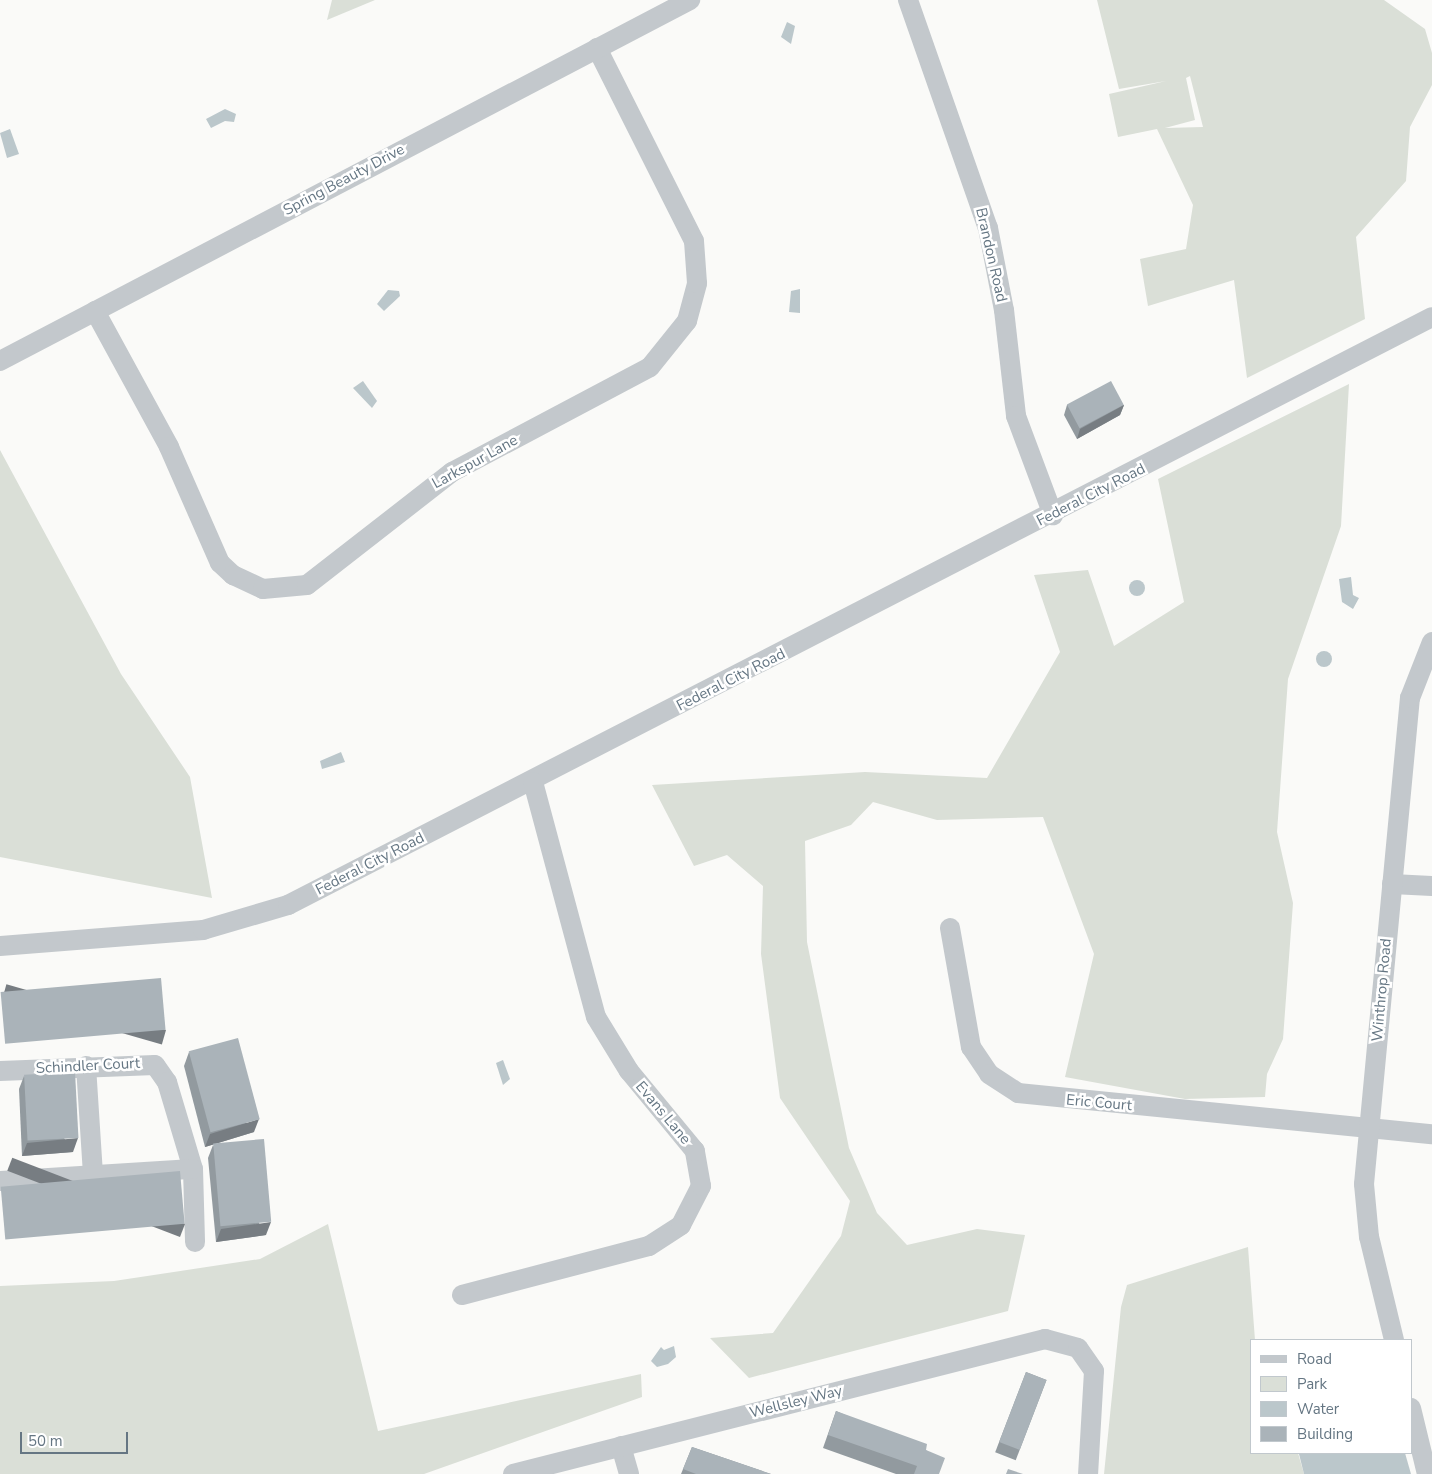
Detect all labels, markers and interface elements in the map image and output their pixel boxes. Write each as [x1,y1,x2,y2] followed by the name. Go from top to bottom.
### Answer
[280,140,408,220] street label: Spring Beauty Drive
[971,206,1011,304] street label: Brandon Road
[429,431,521,493] street label: Larkspur Lane
[1034,460,1148,530] street label: Federal City Road
[674,645,788,715] street label: Federal City Road
[313,829,427,899] street label: Federal City Road
[1369,938,1395,1042] street label: Winthrop Road
[35,1054,141,1078] street label: Schindler Court
[632,1078,694,1148] street label: Evans Lane
[1065,1091,1133,1115] street label: Eric Court
[1250,1339,1412,1454] legend
[1297,1349,1332,1369] text: Road
[1297,1374,1327,1394] text: Park
[748,1382,844,1422] street label: Wellsley Way
[1297,1399,1339,1419] text: Water
[22,1422,130,1454] scale bar
[1297,1424,1353,1444] text: Building
[28,1431,63,1451] text: 50 m

